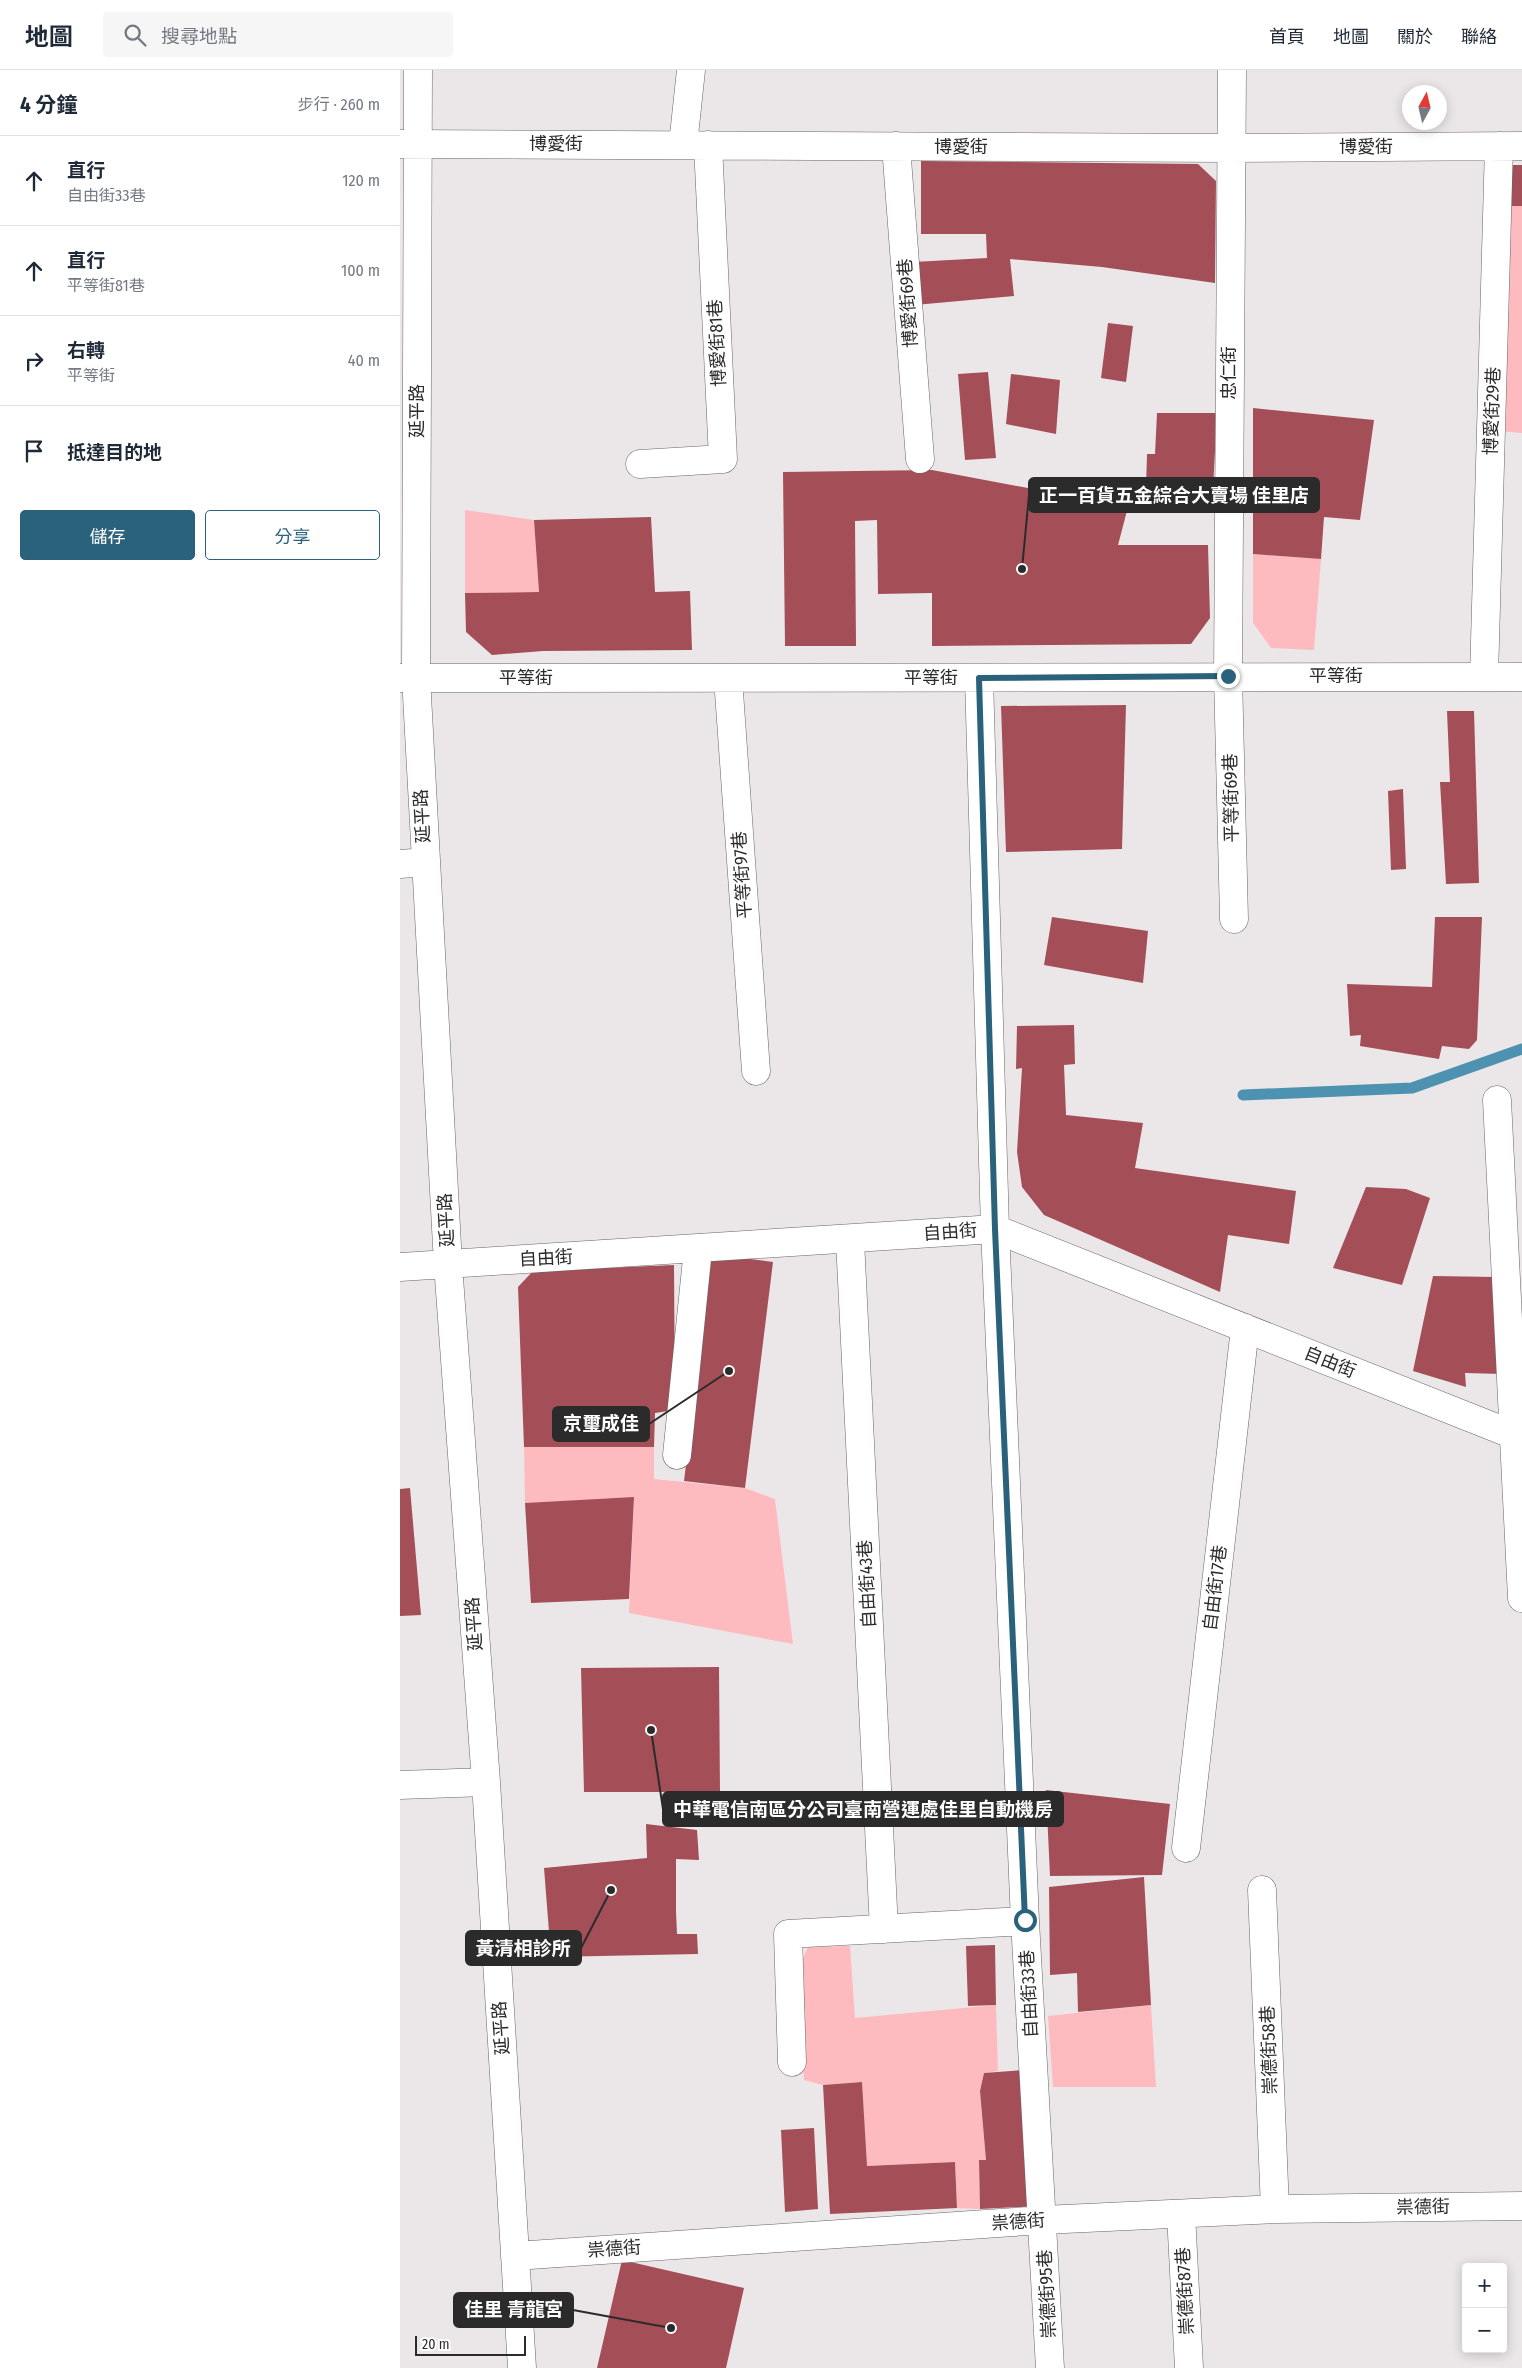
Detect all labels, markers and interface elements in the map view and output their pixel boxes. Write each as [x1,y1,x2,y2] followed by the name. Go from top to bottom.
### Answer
[103,12,453,57] search box
[121,21,149,49] icon: search
[25,23,73,51] text: 地圖
[161,25,237,48] text: 搜尋地點
[1269,26,1305,48] text: 首頁
[1333,26,1369,48] text: 地圖
[1397,26,1433,48] text: 關於
[1461,26,1497,48] text: 聯絡
[1402,85,1447,130] north arrow
[20,92,77,118] text: 4 分鐘
[298,95,380,114] text: 步行 · 260 m
[529,133,583,155] street label: 博愛街
[934,136,988,158] street label: 博愛街
[1339,136,1393,158] street label: 博愛街
[67,159,105,182] text: 直行
[20,167,48,195] icon: ahead
[342,171,380,190] text: 120 m
[67,186,145,205] text: 自由街33巷
[67,249,105,272] text: 直行
[20,257,48,285] icon: ahead
[894,258,922,348] street label: 博愛街69巷
[341,261,380,280] text: 100 m
[67,276,145,295] text: 平等街81巷
[704,299,730,387] street label: 博愛街81巷
[67,339,105,362] text: 右轉
[1218,346,1240,400] street label: 忠仁街
[20,347,48,375] icon: right
[348,351,380,370] text: 40 m
[67,366,115,385] text: 平等街
[1479,366,1505,456] street label: 博愛街29巷
[406,384,428,438] street label: 延平路
[20,437,48,465] icon: arrive
[67,441,162,464] text: 抵達目的地
[1029,478,1319,512] callout: 正一百貨五金綜合大賣場 佳里店
[1039,484,1309,507] text: 正一百貨五金綜合大賣場 佳里店
[20,510,195,560] button: 儲存
[205,510,380,560] button: 分享
[1217,665,1240,688] route end
[1309,665,1363,687] street label: 平等街
[499,667,553,689] street label: 平等街
[904,667,958,689] street label: 平等街
[1219,753,1243,843] street label: 平等街69巷
[410,788,434,844] street label: 延平路
[728,830,756,920] street label: 平等街97巷
[434,1192,458,1248] street label: 延平路
[922,1219,978,1245] street label: 自由街
[518,1246,574,1270] street label: 自由街
[1301,1342,1359,1382] street label: 自由街
[553,1407,649,1441] callout: 京璽成佳
[563,1412,639,1435] text: 京璽成佳
[854,1539,880,1629] street label: 自由街43巷
[1199,1544,1231,1632] street label: 自由街17巷
[461,1596,487,1652] street label: 延平路
[663,1792,1063,1826] callout: 中華電信南區分公司臺南營運處佳里自動機房
[673,1798,1053,1821] text: 中華電信南區分公司臺南營運處佳里自動機房
[1014,1909,1037,1932] route start
[466,1931,581,1965] callout: 黃清相診所
[475,1937,571,1960] text: 黃清相診所
[1016,1949,1042,2039] street label: 自由街33巷
[488,2000,514,2056] street label: 延平路
[1256,2005,1282,2095] street label: 崇德街58巷
[1396,2196,1450,2218] street label: 祟德街
[990,2209,1046,2235] street label: 祟德街
[586,2236,642,2262] street label: 祟德街
[1172,2246,1198,2336] street label: 崇德街87巷
[1034,2249,1060,2339] street label: 崇德街95巷
[1462,2263,1507,2353] map controls
[1462,2263,1507,2308] button: +
[454,2293,573,2327] callout: 佳里 青龍宮
[465,2298,563,2321] text: 佳里 青龍宮
[1462,2308,1507,2353] button: −
[415,2333,526,2356] scale bar
[422,2336,450,2353] text: 20 m

